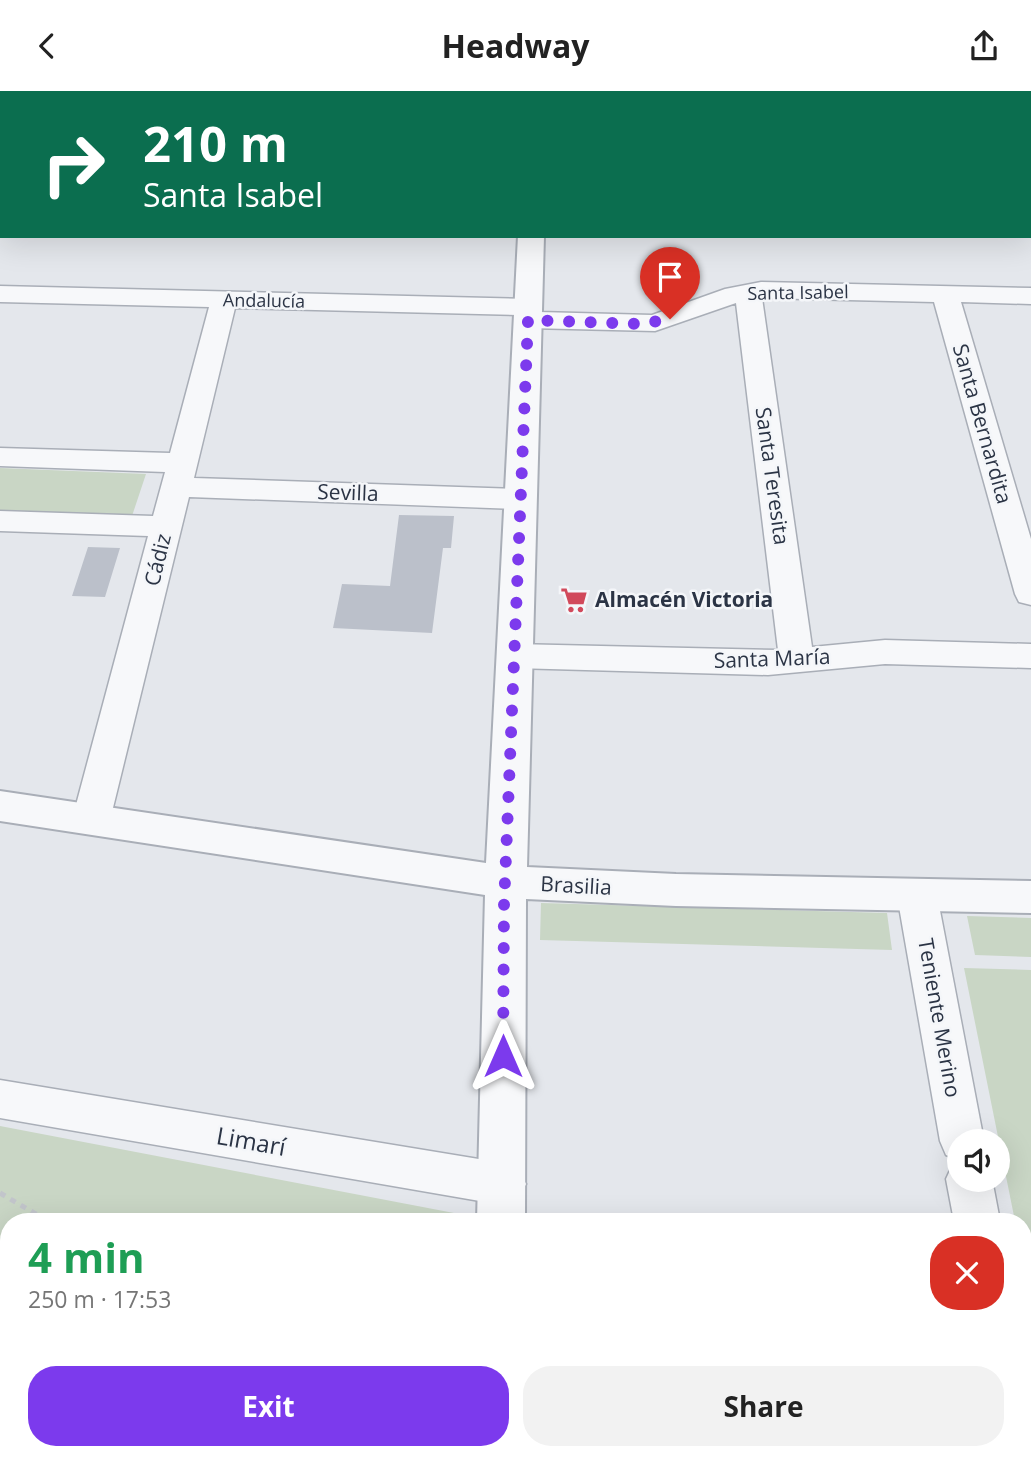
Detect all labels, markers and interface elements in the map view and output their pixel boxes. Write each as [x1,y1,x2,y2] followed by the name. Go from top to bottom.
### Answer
[442,24,589,67] text: Headway
[28,27,66,65] icon: back
[965,27,1003,65] icon: share
[143,110,288,176] text: 210 m
[28,119,119,210] icon: right
[143,173,323,216] text: Santa Isabel
[640,247,700,319] pin
[651,258,689,296] icon: arrive
[747,279,849,305] street label: Santa Isabel
[223,287,305,313] street label: Andalucía
[947,341,1019,507] street label: Santa Bernardita
[749,405,797,547] street label: Santa Teresita
[317,477,379,507] street label: Sevilla
[137,531,177,589] street label: Cádiz
[559,585,589,615] supermarket icon: Almacén Victoria
[595,585,773,613] place label: Almacén Victoria
[713,642,831,674] street label: Santa María
[540,869,612,901] street label: Brasilia
[912,936,968,1100] street label: Teniente Merino
[466,1019,540,1093] position arrow
[214,1118,290,1163] street label: Limarí
[947,1129,1010,1192] map controls
[947,1129,1010,1192] button: sound
[28,1228,145,1285] text: 4 min
[930,1236,1004,1310] button: close
[28,1283,171,1315] text: 250 m · 17:53
[28,1366,509,1446] button: Exit
[523,1366,1004,1446] button: Share

